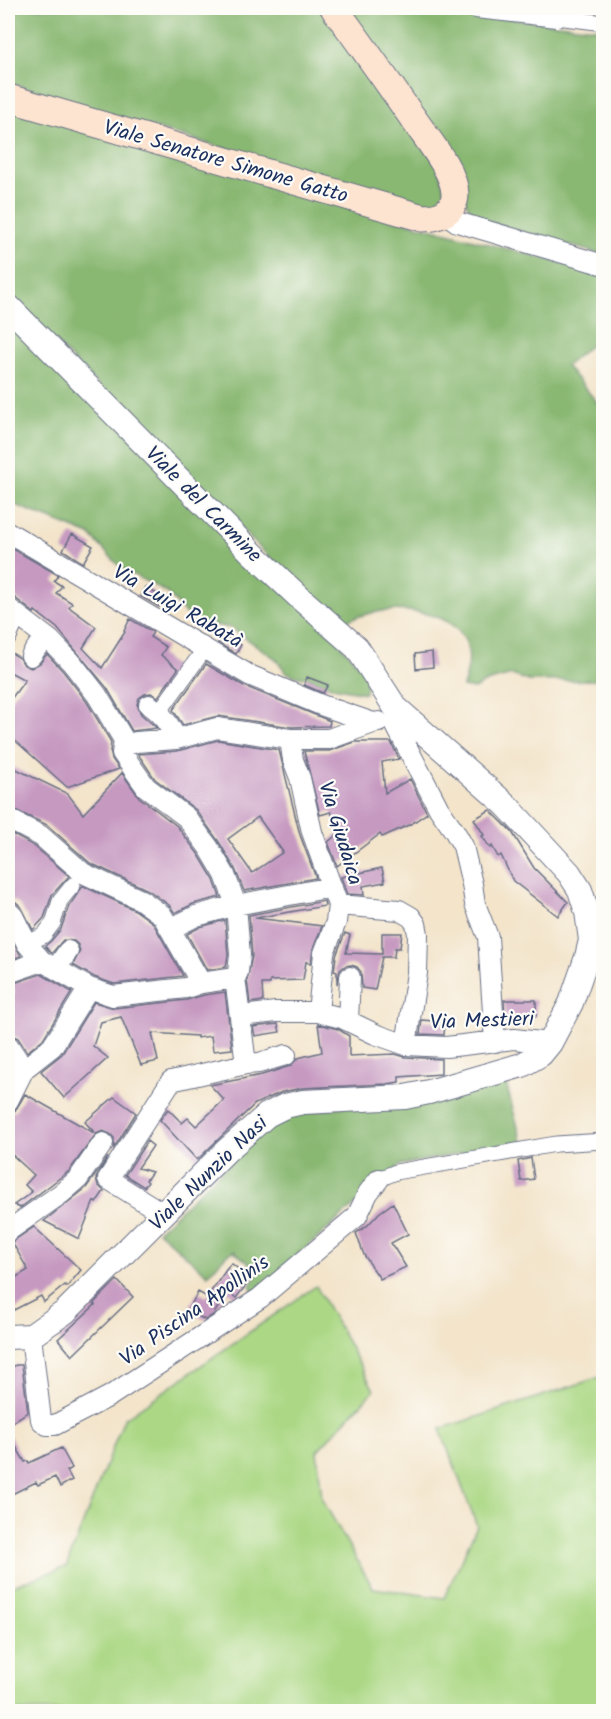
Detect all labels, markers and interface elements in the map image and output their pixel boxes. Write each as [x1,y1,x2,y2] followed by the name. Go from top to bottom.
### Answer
[99,112,352,213] street label: Viale Senatore Simone Gatto
[137,439,270,572] street label: Viale del Carmine
[106,557,249,658] street label: Via Luigi Rabatà
[308,778,371,889] street label: Via Giudaica
[430,1003,536,1040] street label: Via Mestieri
[142,1108,277,1240] street label: Viale Nunzio Nasi
[113,1247,277,1375] street label: Via Piscina Apollinis

